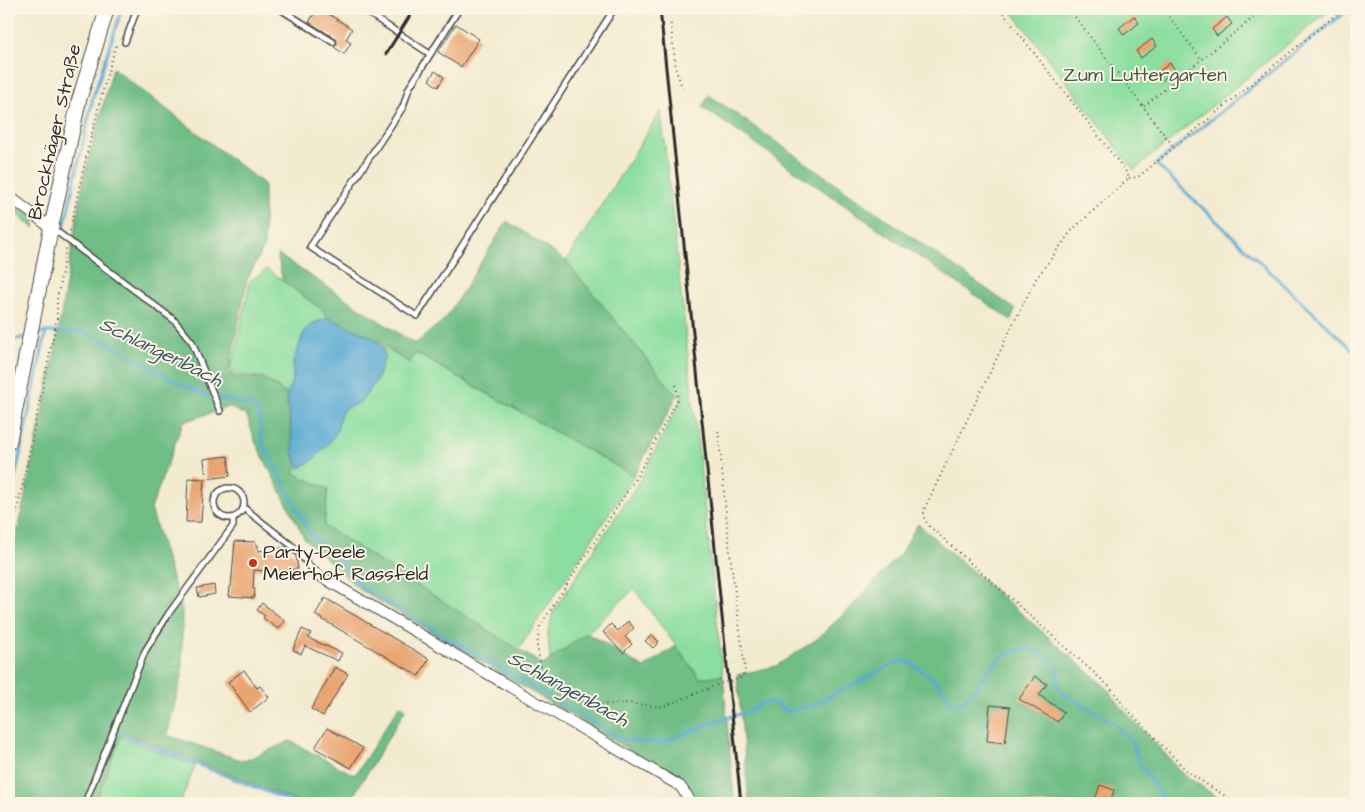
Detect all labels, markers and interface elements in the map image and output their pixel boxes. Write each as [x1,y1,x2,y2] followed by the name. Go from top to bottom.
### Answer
[22,42,89,223] street label: Brockhäger Straße
[1063,62,1227,90] park label: Zum Luttergarten
[94,310,228,395] water label: Schlangenbach
[263,539,428,588] place label: Party-Deele Meierhof Rassfeld
[247,557,259,569] marker: Party-Deele Meierhof Rassfeld
[502,644,634,735] water label: Schlangenbach

